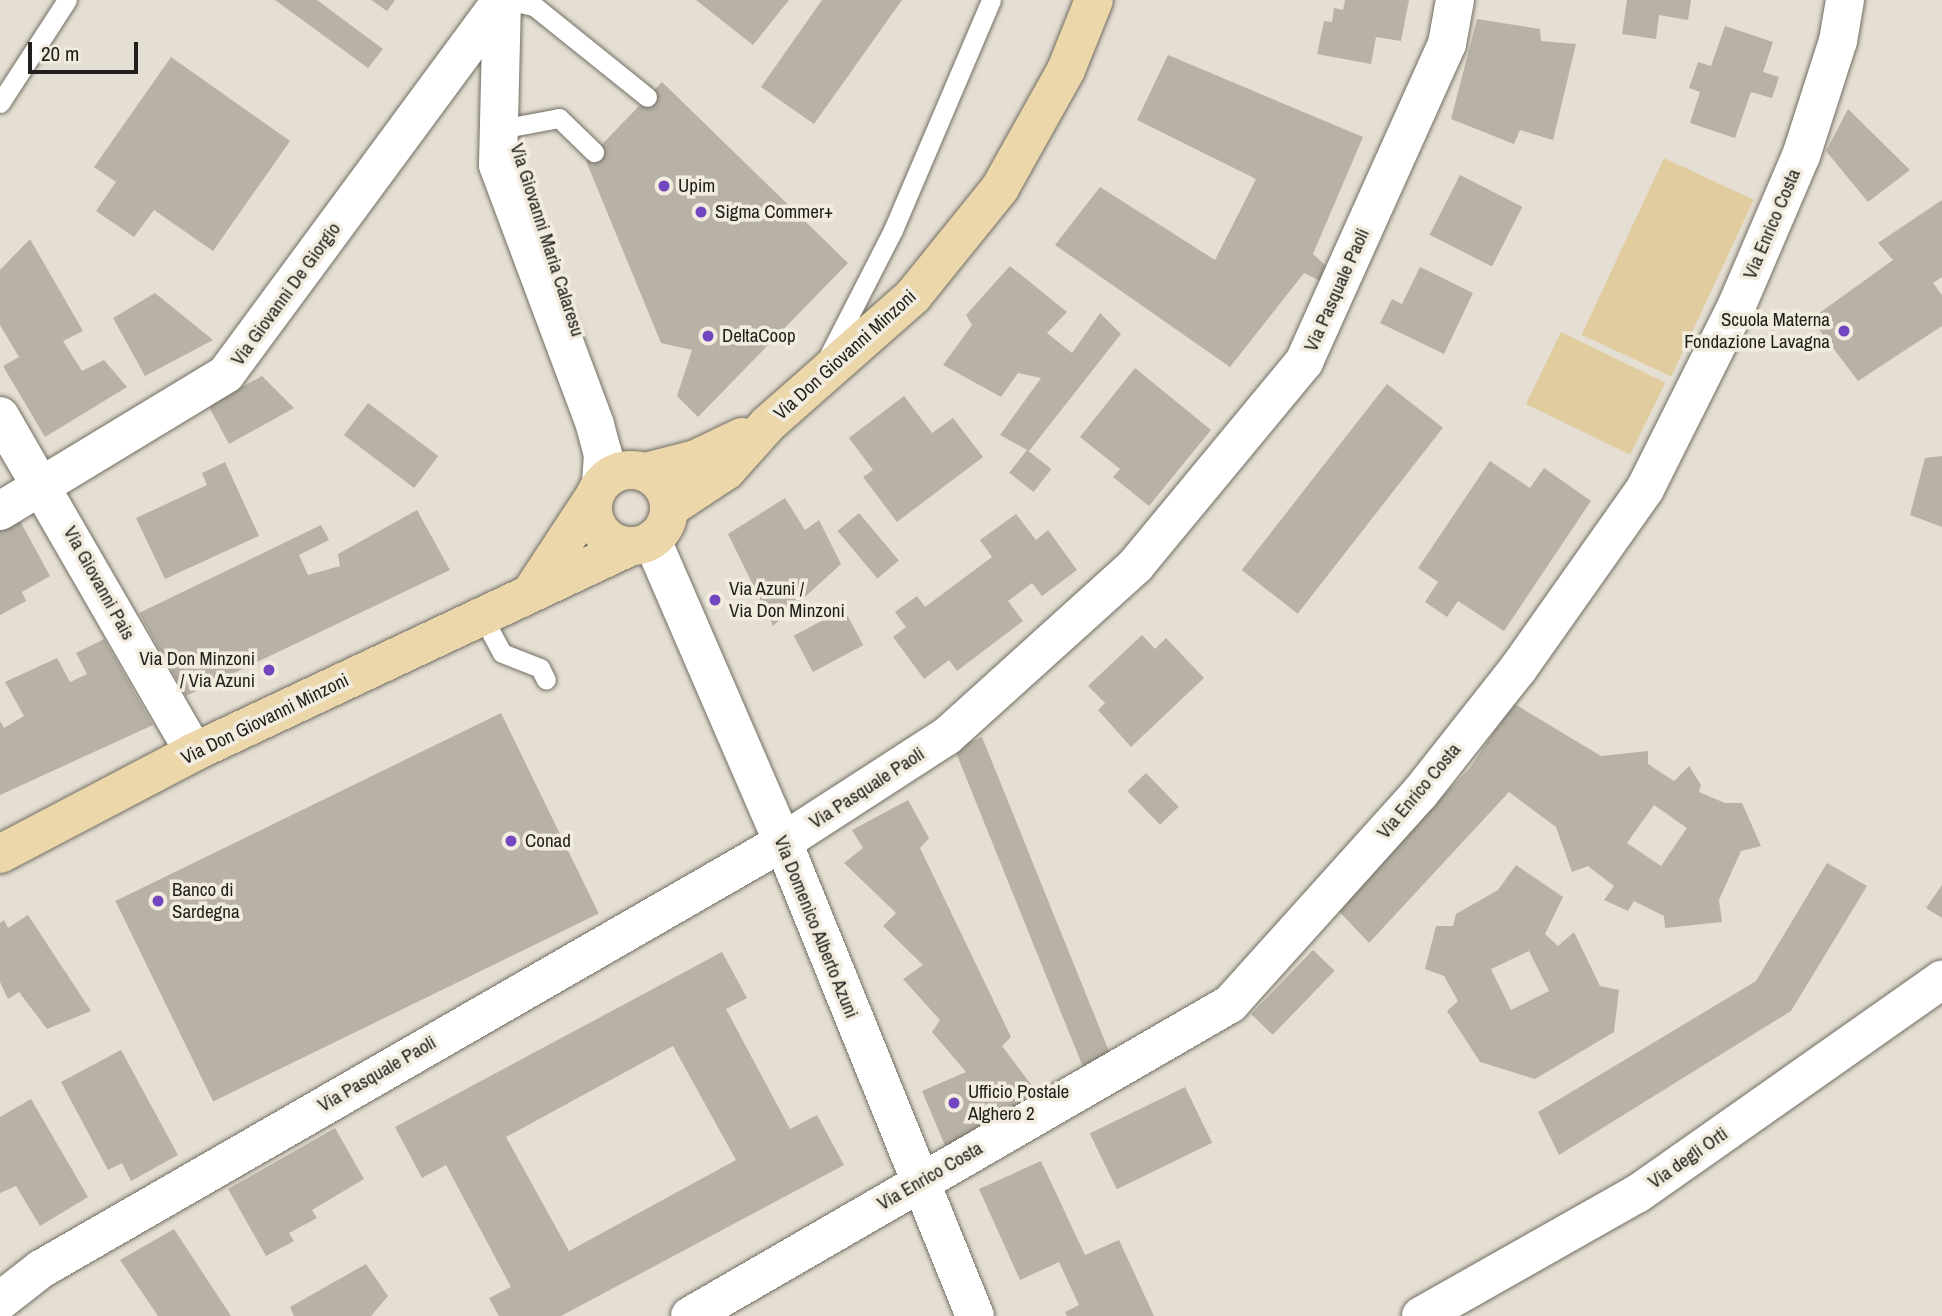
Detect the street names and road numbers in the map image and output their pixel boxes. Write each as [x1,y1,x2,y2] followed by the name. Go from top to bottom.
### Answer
[505,141,589,339] street label: Via Giovanni Maria Calaresu
[1739,165,1805,283] street label: Via Enrico Costa
[226,218,346,370] street label: Via Giovanni De Giorgio
[1300,225,1374,355] street label: Via Pasquale Paoli
[769,285,921,425] street label: Via Don Giovanni Minzoni
[58,522,140,644] street label: Via Giovanni Pais
[178,669,352,769] street label: Via Don Giovanni Minzoni
[1372,739,1466,843] street label: Via Enrico Costa
[805,742,929,834] street label: Via Pasquale Paoli
[769,832,863,1022] street label: Via Domenico Alberto Azuni
[314,1031,440,1117] street label: Via Pasquale Paoli
[1644,1122,1732,1194] street label: Via degli Orti
[873,1137,987,1215] street label: Via Enrico Costa

